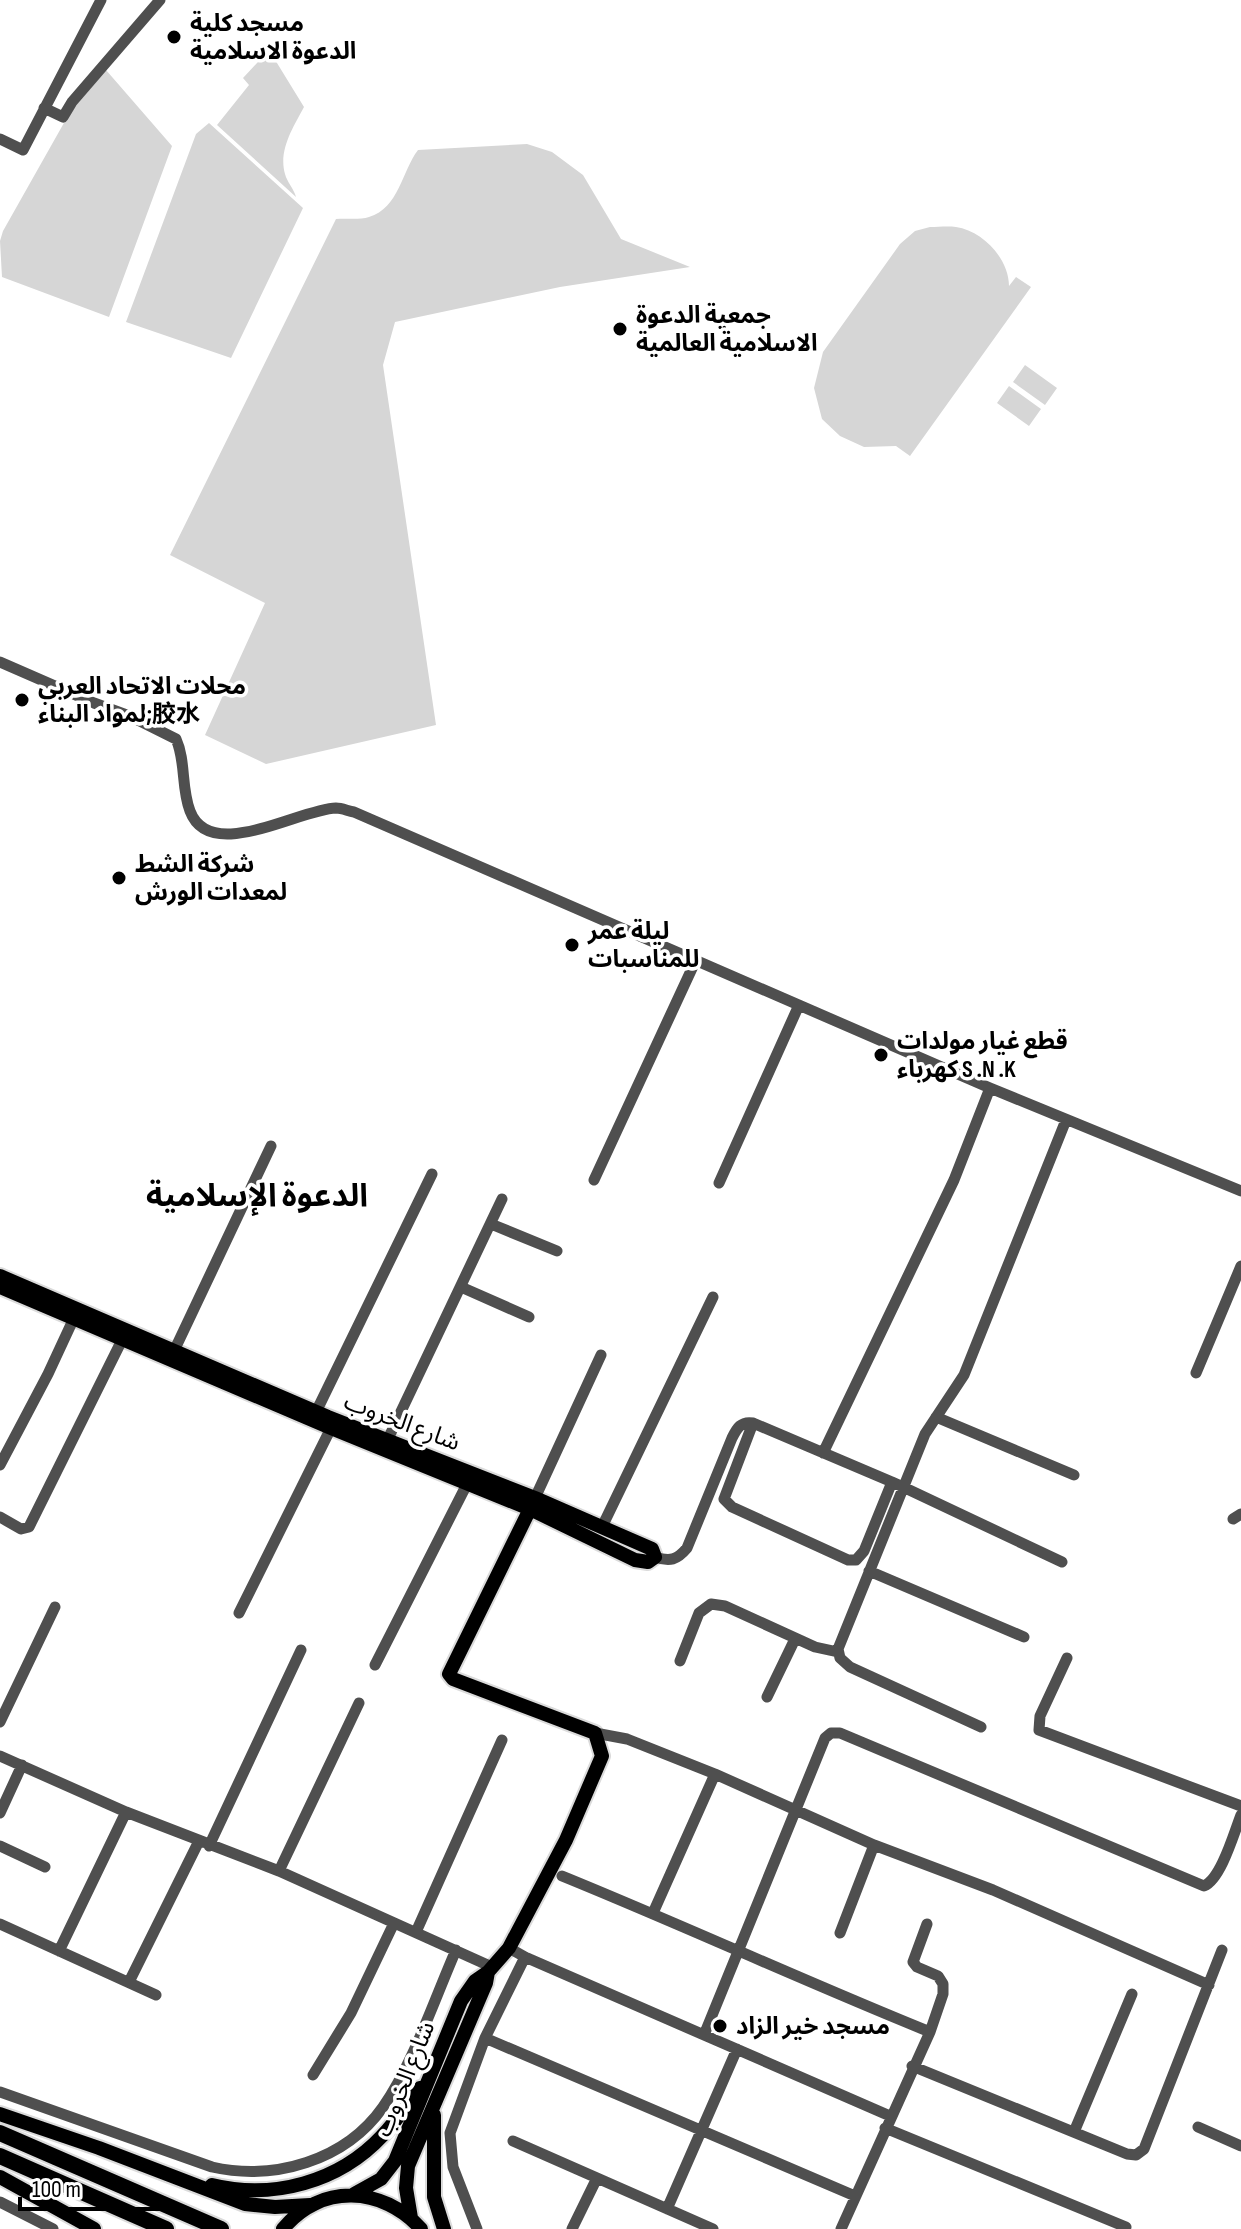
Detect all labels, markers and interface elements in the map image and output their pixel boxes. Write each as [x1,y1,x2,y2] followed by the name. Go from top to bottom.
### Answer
[190,9,356,66] place label: مسجد كلية الدعوة الاسلامية
[165,28,183,46] marker: مسجد كلية الدعوة الاسلامية
[636,301,818,358] place label: جمعية الدعوة الاسلامية العالمية
[611,320,629,338] marker: جمعية الدعوة الاسلامية العالمية
[38,672,246,729] place label: محلات الاتحاد العربي لمواد البناء;胶水
[13,691,31,709] marker: محلات الاتحاد العربي لمواد البناء;胶水
[135,850,287,907] place label: شركة الشط لمعدات الورش
[110,869,128,887] marker: شركة الشط لمعدات الورش
[587,917,699,974] place label: ليلة عمر للمناسبات
[563,936,581,954] marker: ليلة عمر للمناسبات
[897,1027,1068,1084] place label: قطع غيار مولدات كهرباء S .N .K
[872,1046,890,1064] marker: قطع غيار مولدات كهرباء S .N .K
[146,1177,368,1216] district label: الدعوة الإسلامية
[339,1387,464,1459] street label: شارع الخروب
[736,2012,890,2041] place label: مسجد خير الزاد
[369,2017,443,2142] street label: شارع الخروب
[711,2017,729,2035] marker: مسجد خير الزاد
[20,2161,158,2211] scale bar
[32,2175,81,2204] text: 100 m

